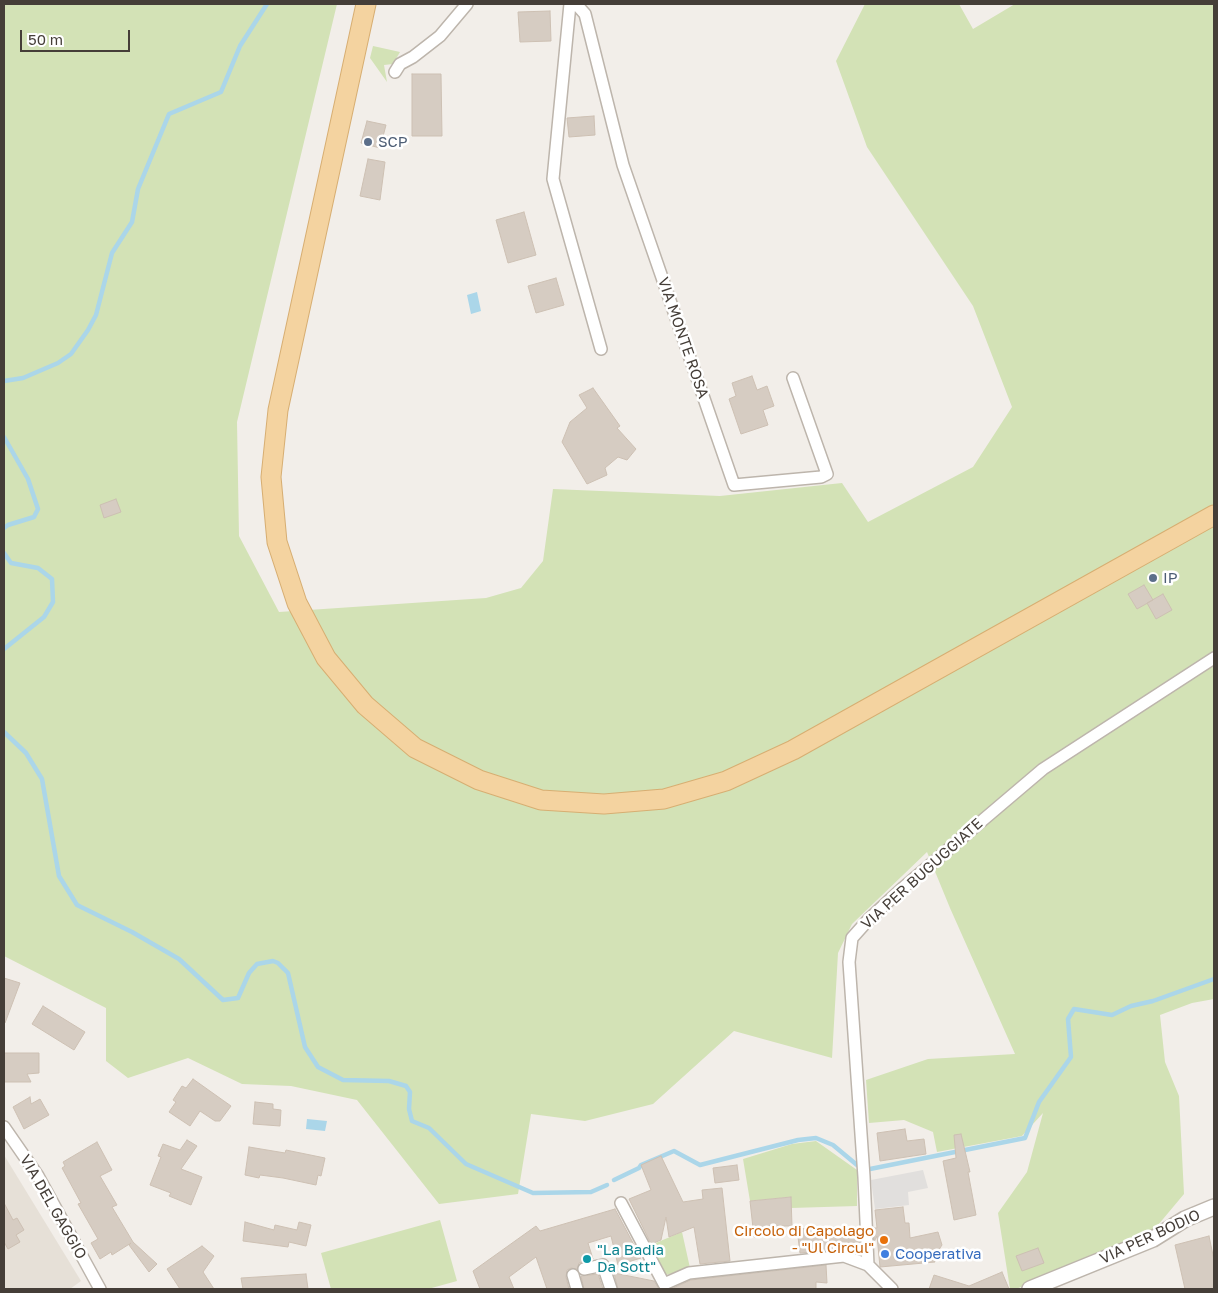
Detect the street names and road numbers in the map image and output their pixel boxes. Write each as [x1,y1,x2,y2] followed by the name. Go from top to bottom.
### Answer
[654,275,712,401] street label: VIA MONTE ROSA
[858,815,986,933] street label: VIA PER BUGUGGIATE
[16,1152,90,1262] street label: VIA DEL GAGGIO
[1097,1206,1203,1268] street label: VIA PER BODIO

